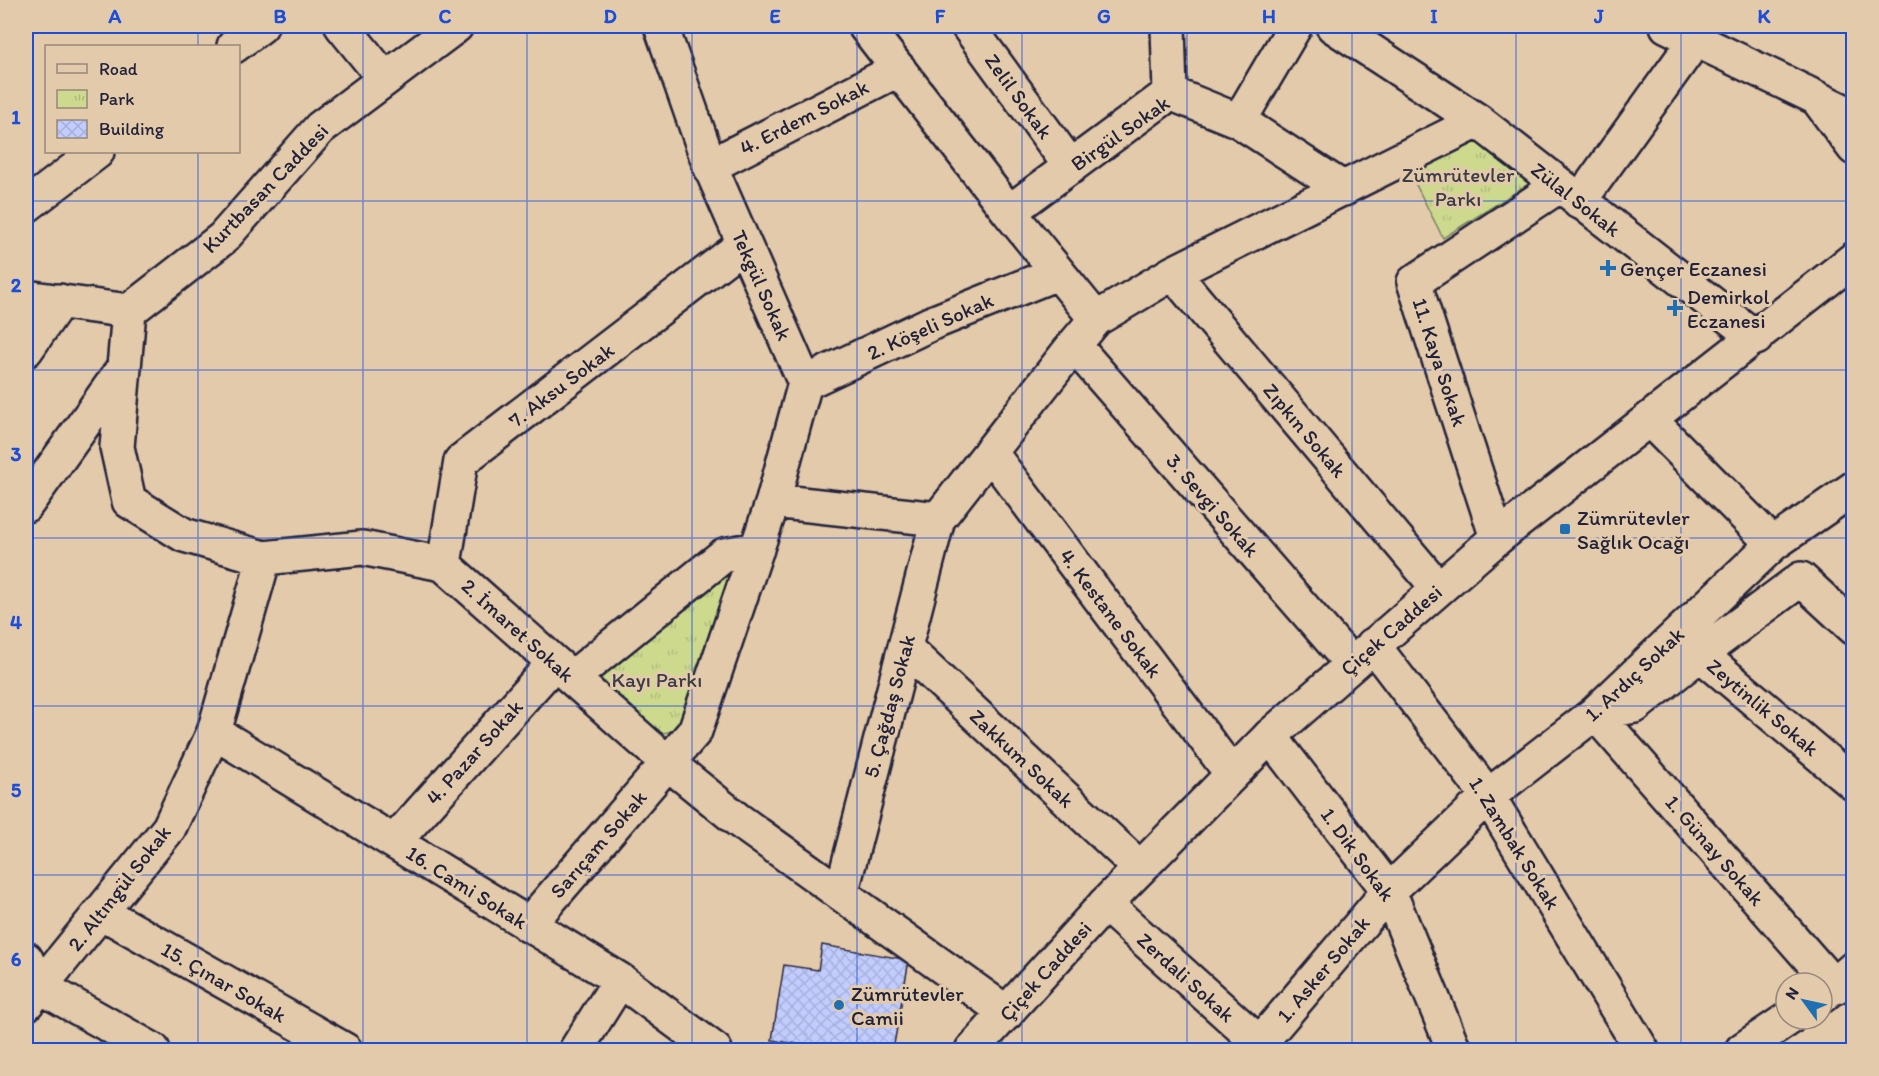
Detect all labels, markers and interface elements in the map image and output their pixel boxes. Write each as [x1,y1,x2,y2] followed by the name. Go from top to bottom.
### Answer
[108,4,122,28] text: A
[274,4,287,28] text: B
[439,4,452,28] text: C
[603,4,617,28] text: D
[769,4,781,28] text: E
[935,4,946,28] text: F
[1097,4,1111,28] text: G
[1262,4,1276,28] text: H
[1430,4,1438,28] text: I
[1593,4,1604,28] text: J
[1758,4,1772,28] text: K
[45,45,240,153] legend
[980,49,1058,144] street label: Zelil Sokak
[99,58,138,80] text: Road
[736,74,873,160] street label: 4. Erdem Sokak
[99,88,134,110] text: Park
[1066,90,1174,176] street label: Birgül Sokak
[11,105,21,129] text: 1
[99,118,165,140] text: Building
[197,118,333,258] street label: Kurtbasan Caddesi
[1526,156,1626,242] street label: Zülal Sokak
[1402,162,1515,211] park label: Zümrütevler Parkı
[727,226,798,344] street label: Tekgül Sokak
[1620,256,1767,281] place label: Gençer Eczanesi
[1601,261,1615,275] marker: Gençer Eczanesi
[11,273,22,297] text: 2
[1687,284,1769,333] place label: Demirkol Eczanesi
[863,287,997,365] street label: 2. Köşeli Sokak
[1407,295,1473,429] street label: 11. Kaya Sokak
[1668,301,1682,315] marker: Demirkol Eczanesi
[503,337,619,433] street label: 7. Aksu Sokak
[1258,378,1352,482] street label: Zıpkın Sokak
[11,442,22,466] text: 3
[1161,448,1265,562] street label: 3. Sevgi Sokak
[1577,505,1690,554] place label: Zümrütevler Sağlık Ocağı
[1558,522,1572,536] marker: Zümrütevler Sağlık Ocağı
[1055,544,1168,682] street label: 4. Kestane Sokak
[457,573,580,687] street label: 2. İmaret Sokak
[1335,579,1447,681] street label: Çiçek Caddesi
[10,610,22,634] text: 4
[1579,621,1689,726] street label: 1. Ardıç Sokak
[858,632,920,780] street label: 5. Çağdaş Sokak
[1702,653,1824,761] street label: Zeytinlik Sokak
[612,667,702,692] park label: Kayı Parkı
[420,694,528,810] street label: 4. Pazar Sokak
[965,703,1079,813] street label: Zakkum Sokak
[1464,772,1566,914] street label: 1. Zambak Sokak
[11,778,22,802] text: 5
[544,785,652,903] street label: Sarıçam Sokak
[1660,790,1770,910] street label: 1. Günay Sokak
[1316,802,1400,906] street label: 1. Dik Sokak
[62,820,176,956] street label: 2. Altıngül Sokak
[402,840,532,934] street label: 16. Cami Sokak
[1271,911,1375,1027] street label: 1. Asker Sokak
[994,916,1096,1026] street label: Çiçek Caddesi
[1132,927,1240,1027] street label: Zerdali Sokak
[157,936,291,1028] street label: 15. Çınar Sokak
[11,947,22,971] text: 6
[1774,971,1834,1031] north arrow
[851,981,964,1030] place label: Zümrütevler Camii
[1781,983,1803,1003] text: N
[832,998,846,1012] marker: Zümrütevler Camii

